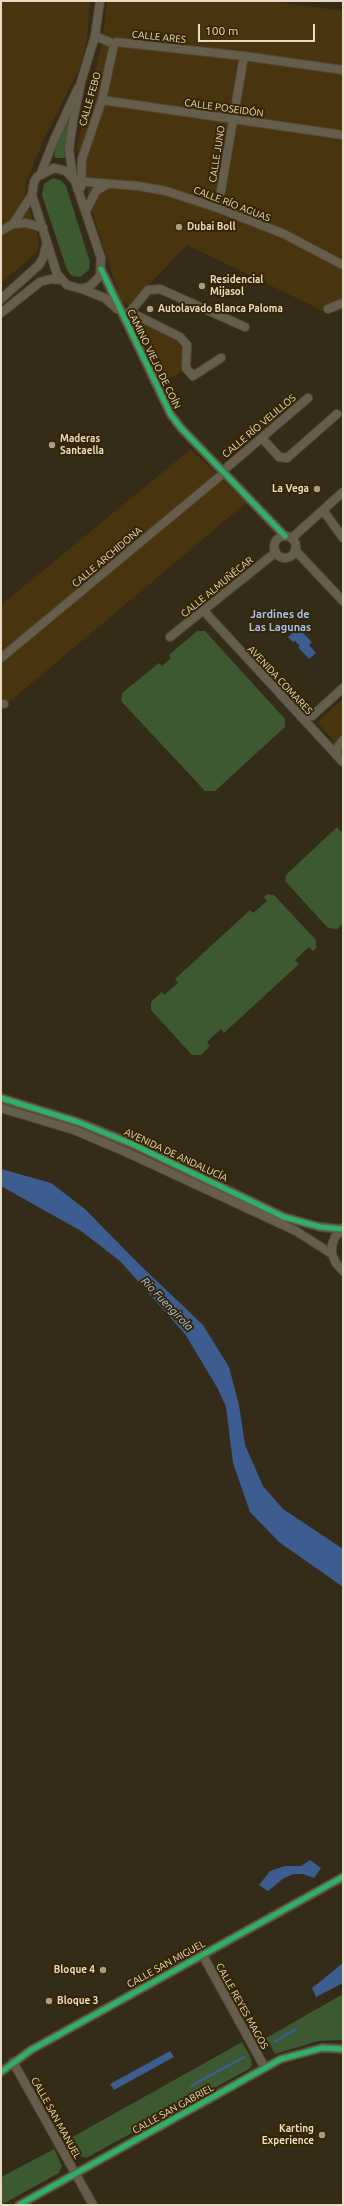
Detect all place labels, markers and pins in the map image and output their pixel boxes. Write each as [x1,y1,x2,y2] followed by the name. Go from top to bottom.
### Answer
[187,221,235,233] place label: Dubai Boll
[174,222,184,232] marker: Dubai Boll
[210,274,263,298] place label: Residencial Mijasol
[197,281,207,291] marker: Residencial Mijasol
[158,303,283,315] place label: Autolavado Blanca Paloma
[145,304,155,314] marker: Autolavado Blanca Paloma
[60,433,104,456] place label: Maderas Santaella
[47,440,57,450] marker: Maderas Santaella
[272,483,309,495] place label: La Vega
[312,484,322,494] marker: La Vega
[54,1964,95,1976] place label: Bloque 4
[98,1965,108,1975] marker: Bloque 4
[57,1995,98,2007] place label: Bloque 3
[44,1996,54,2006] marker: Bloque 3
[262,2123,314,2146] place label: Karting Experience
[317,2130,327,2140] marker: Karting Experience

